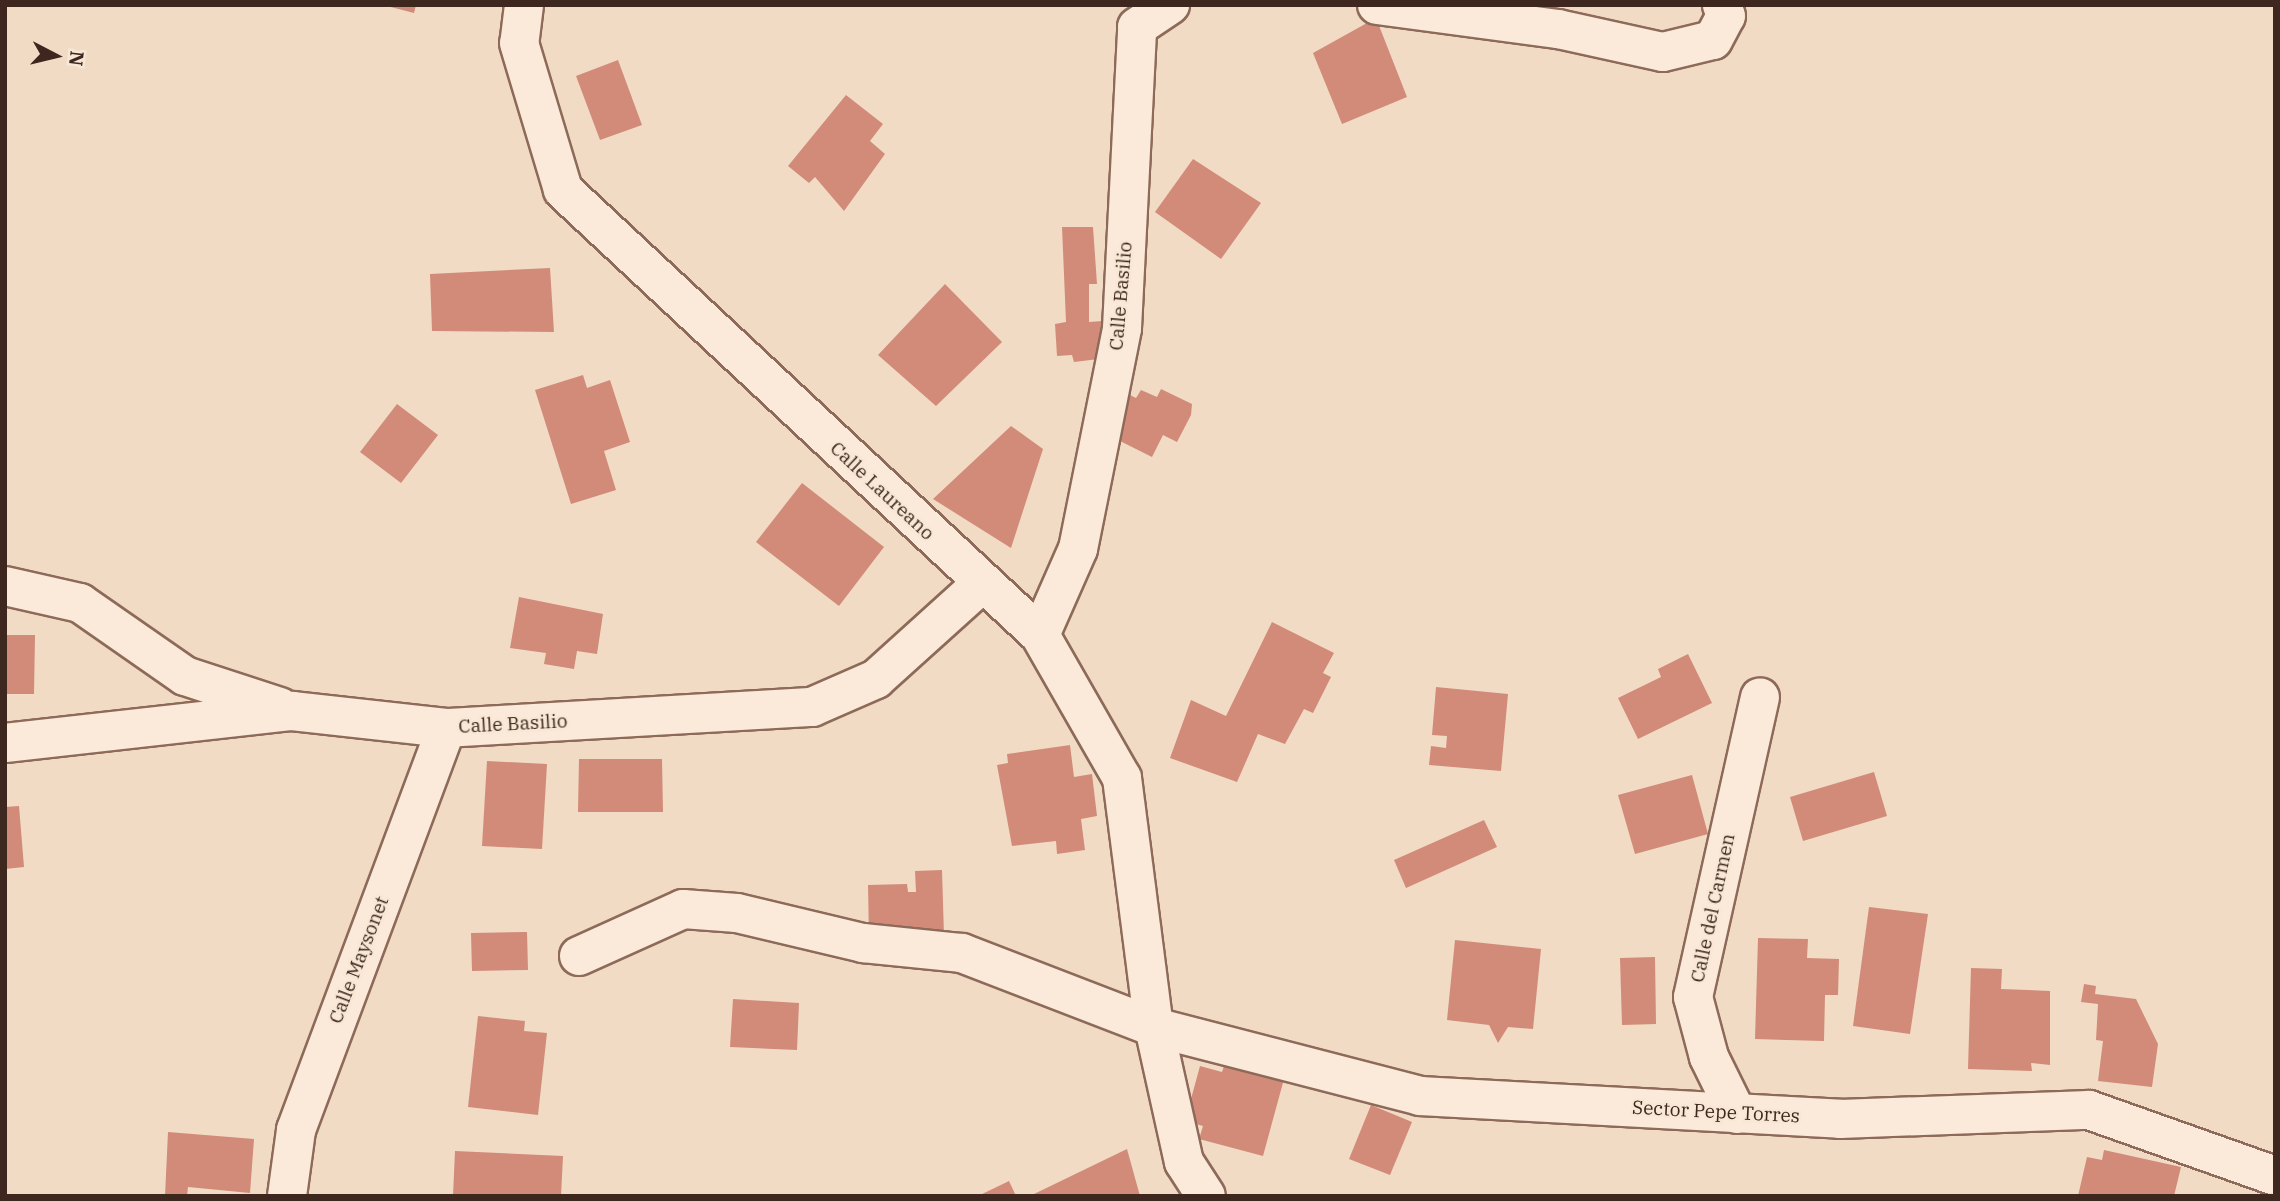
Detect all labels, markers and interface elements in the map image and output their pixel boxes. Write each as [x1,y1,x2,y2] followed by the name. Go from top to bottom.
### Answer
[21,21,91,91] north arrow
[64,50,90,67] text: N
[1105,241,1137,351] street label: Calle Basilio
[825,437,939,545] street label: Calle Laureano
[458,710,568,738] street label: Calle Basilio
[1686,831,1740,985] street label: Calle del Carmen
[324,893,394,1027] street label: Calle Maysonet
[1631,1096,1801,1128] street label: Sector Pepe Torres

